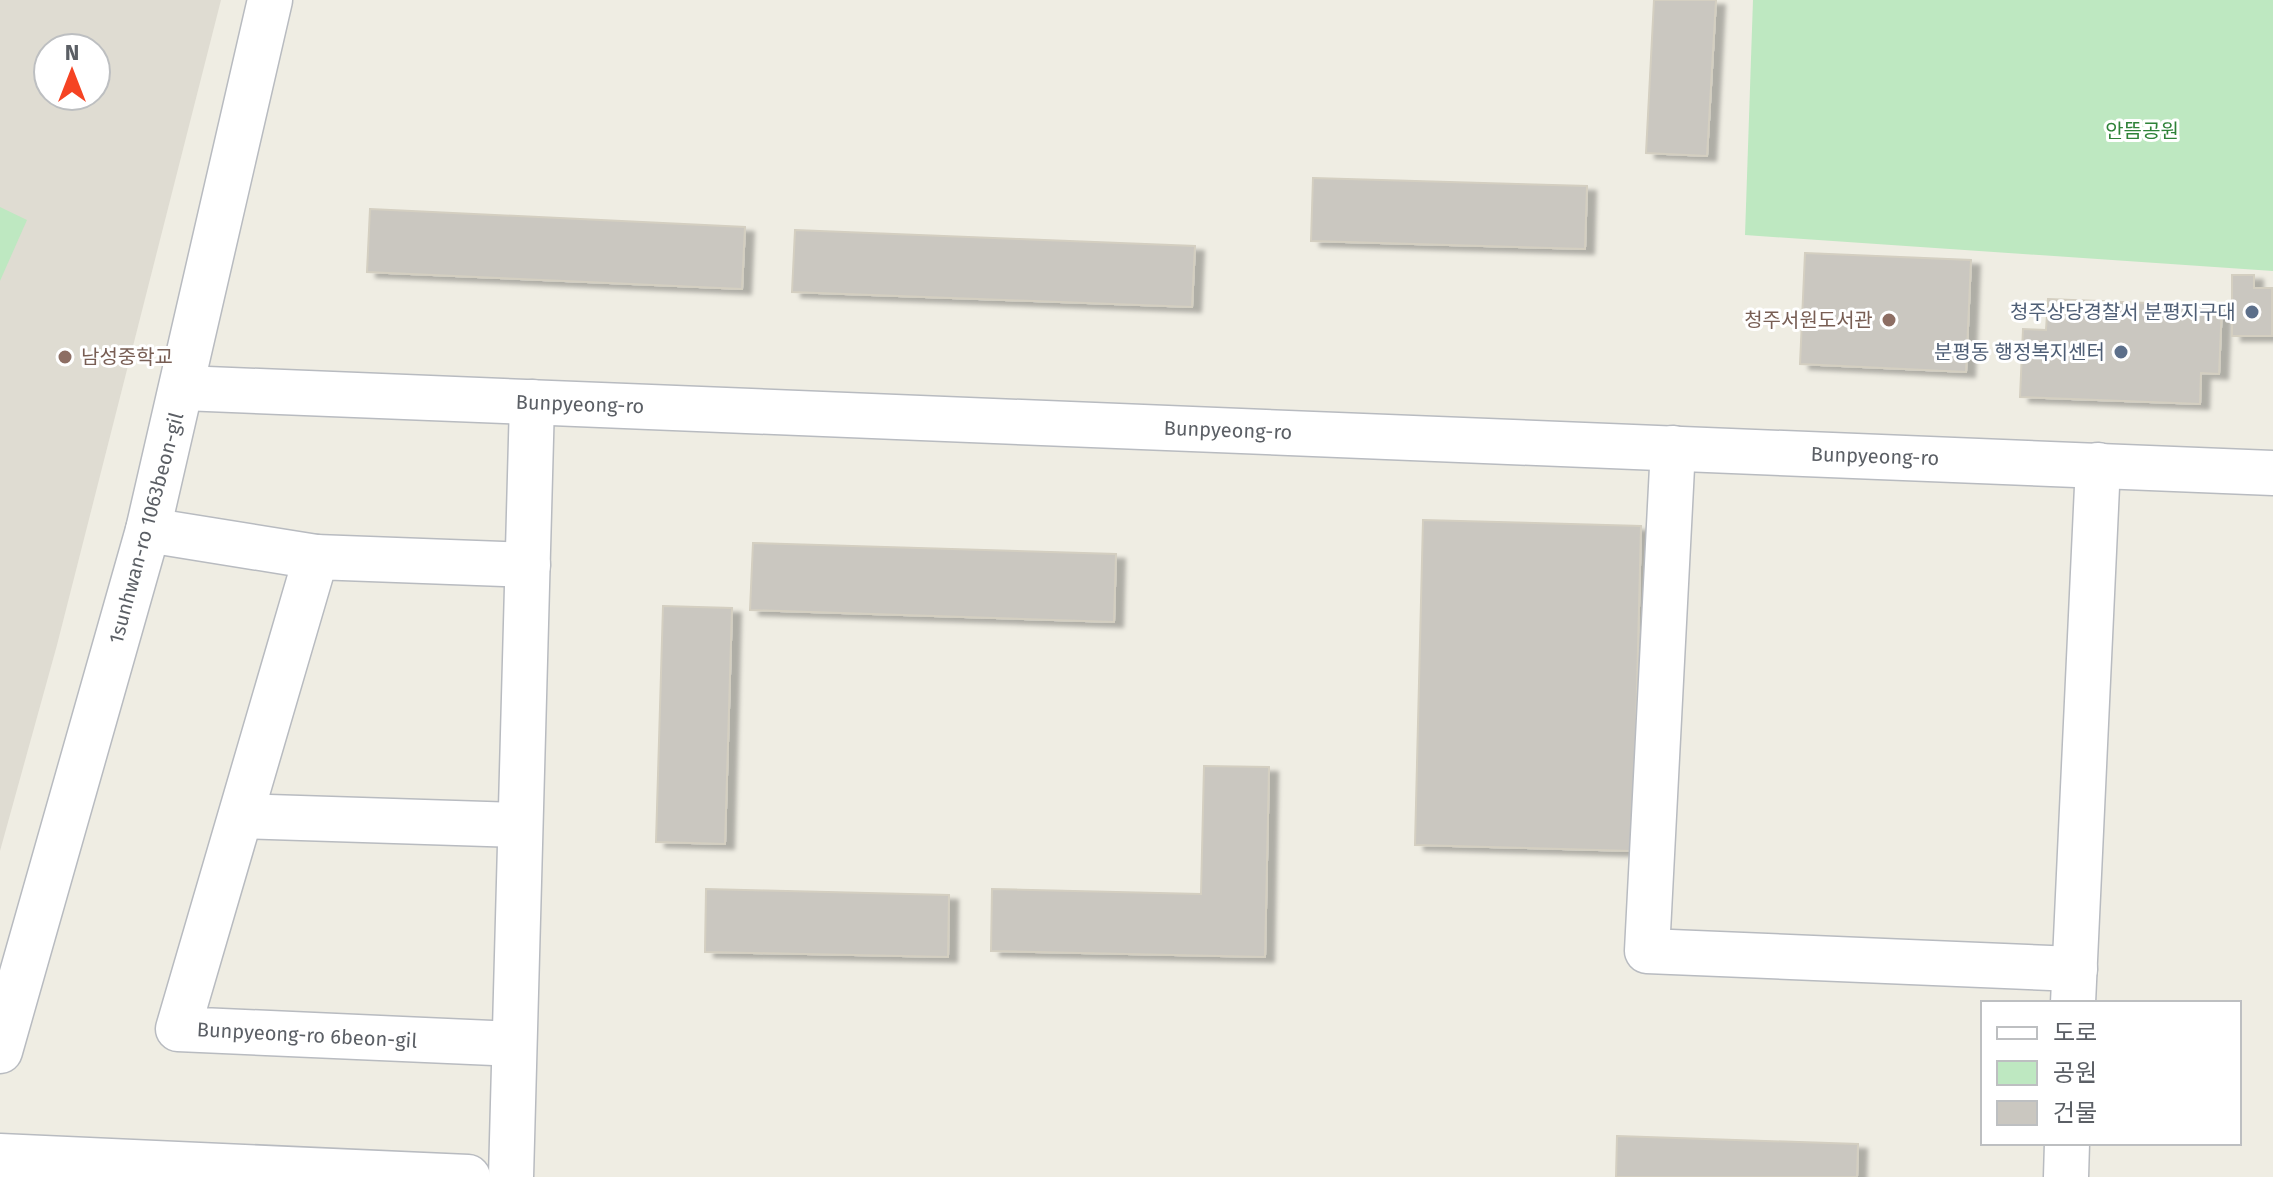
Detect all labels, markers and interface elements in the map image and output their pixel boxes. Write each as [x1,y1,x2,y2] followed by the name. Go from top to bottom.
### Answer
[32,32,112,112] north arrow
[65,39,79,66] text: N
[2105,119,2179,143] park label: 안뜸공원
[2010,300,2236,324] place label: 청주상당경찰서 분평지구대
[2243,303,2261,321] marker: 청주상당경찰서 분평지구대
[1744,308,1873,332] place label: 청주서원도서관
[1880,311,1898,329] marker: 청주서원도서관
[1934,340,2105,364] place label: 분평동 행정복지센터
[2112,343,2130,361] marker: 분평동 행정복지센터
[81,345,173,369] place label: 남성중학교
[56,348,74,366] marker: 남성중학교
[515,390,645,418] street label: Bunpyeong-ro
[104,410,188,646] street label: 1sunhwan-ro 1063beon-gil
[1163,416,1293,444] street label: Bunpyeong-ro
[1810,442,1940,470] street label: Bunpyeong-ro
[1981,1001,2241,1145] legend
[196,1017,418,1053] street label: Bunpyeong-ro 6beon-gil
[2053,1019,2097,1047] text: 도로
[2053,1059,2097,1087] text: 공원
[2053,1099,2097,1127] text: 건물

